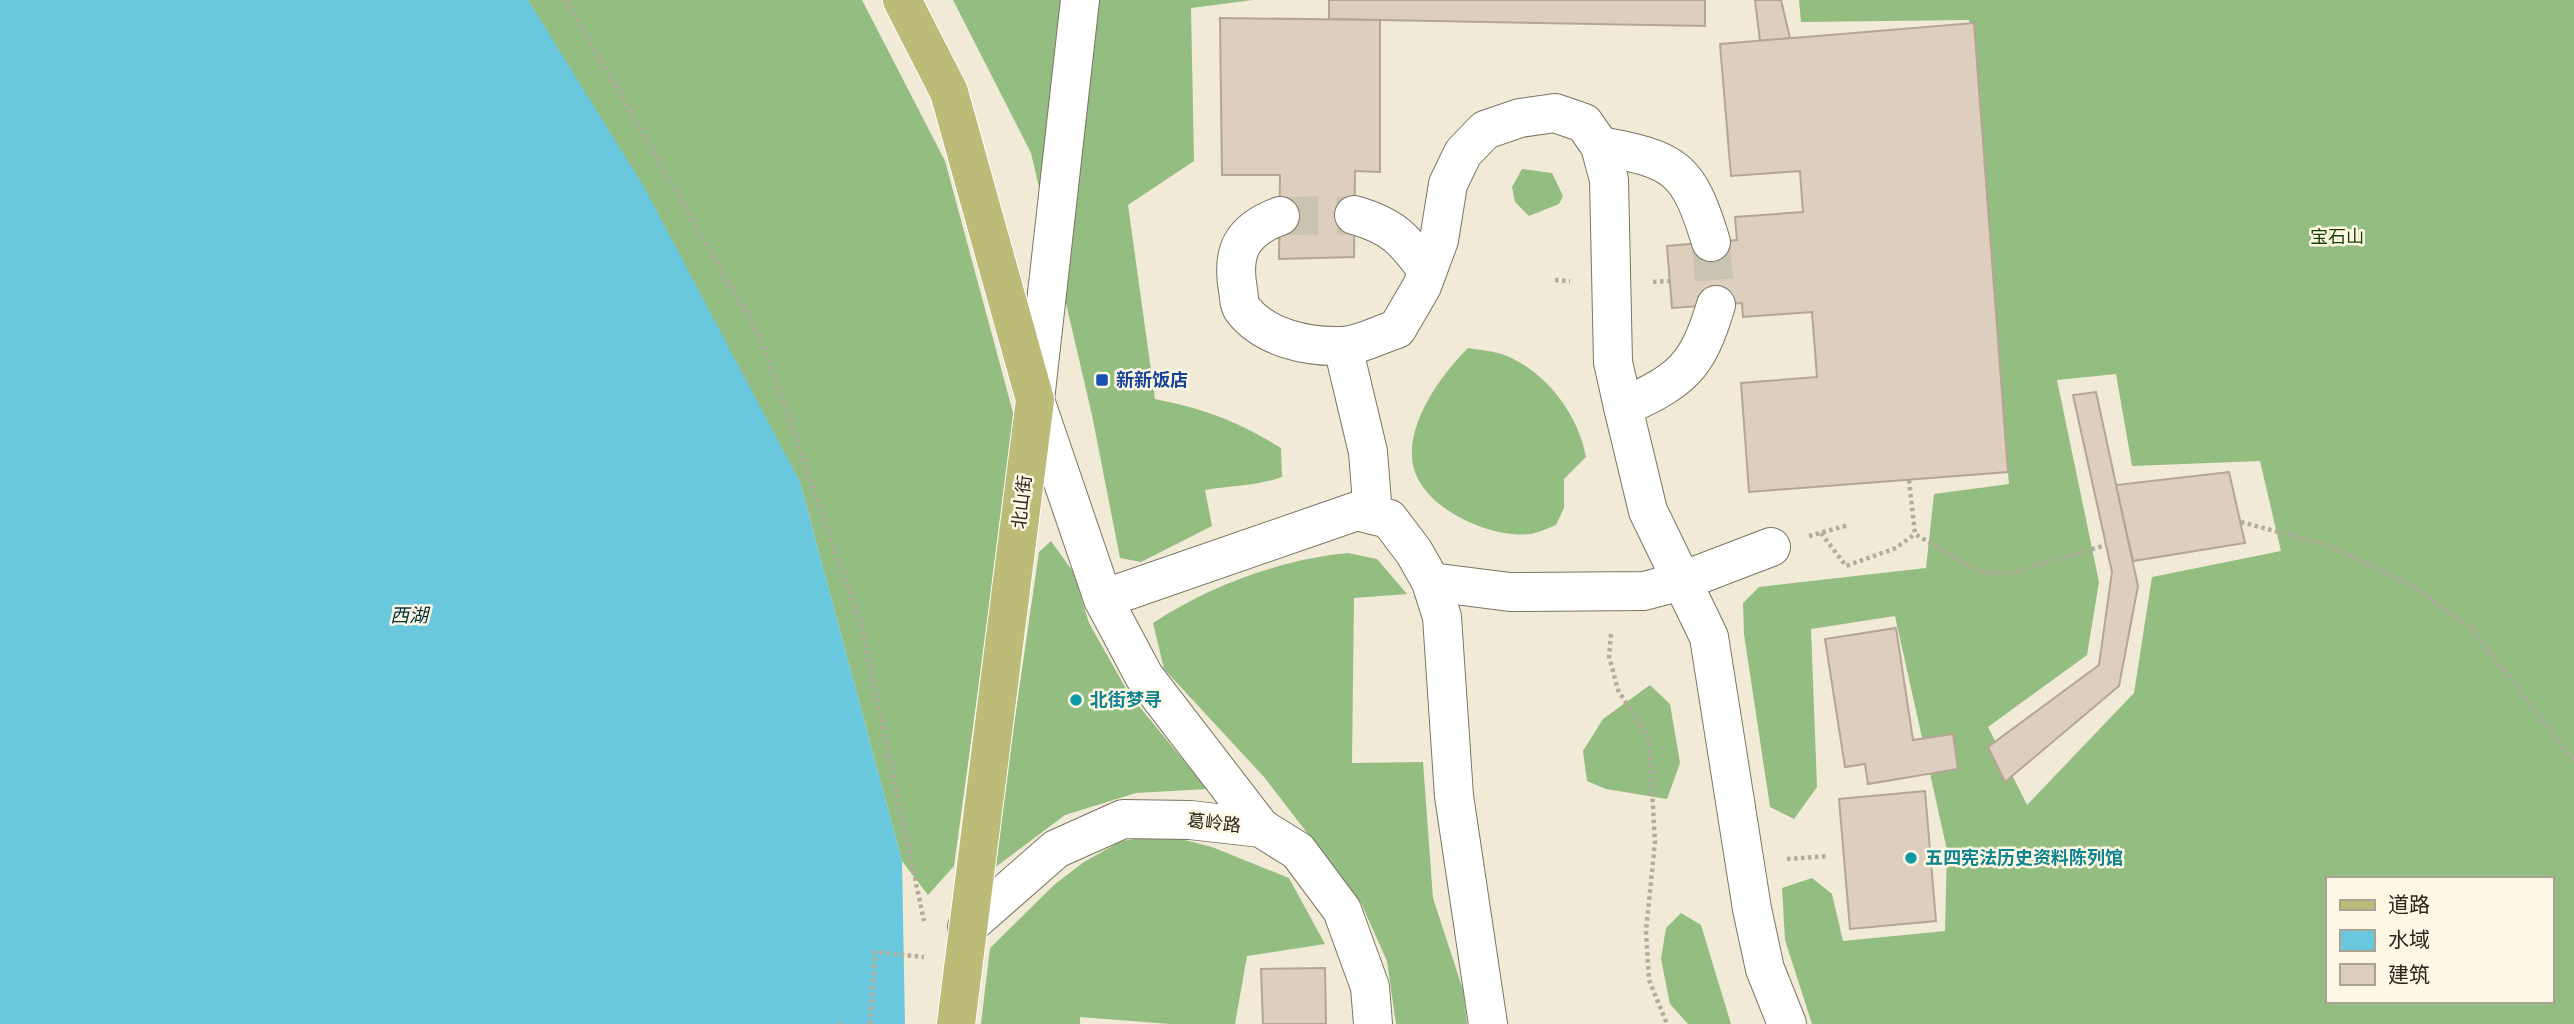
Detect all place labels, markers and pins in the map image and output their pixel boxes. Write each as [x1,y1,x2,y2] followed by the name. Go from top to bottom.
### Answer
[1116,369,1188,390] place label: 新新饭店
[1094,372,1110,388] marker: 新新饭店
[1090,689,1162,710] place label: 北街梦寻
[1068,692,1084,708] marker: 北街梦寻
[1925,847,2123,868] place label: 五四宪法历史资料陈列馆
[1903,850,1919,866] marker: 五四宪法历史资料陈列馆

